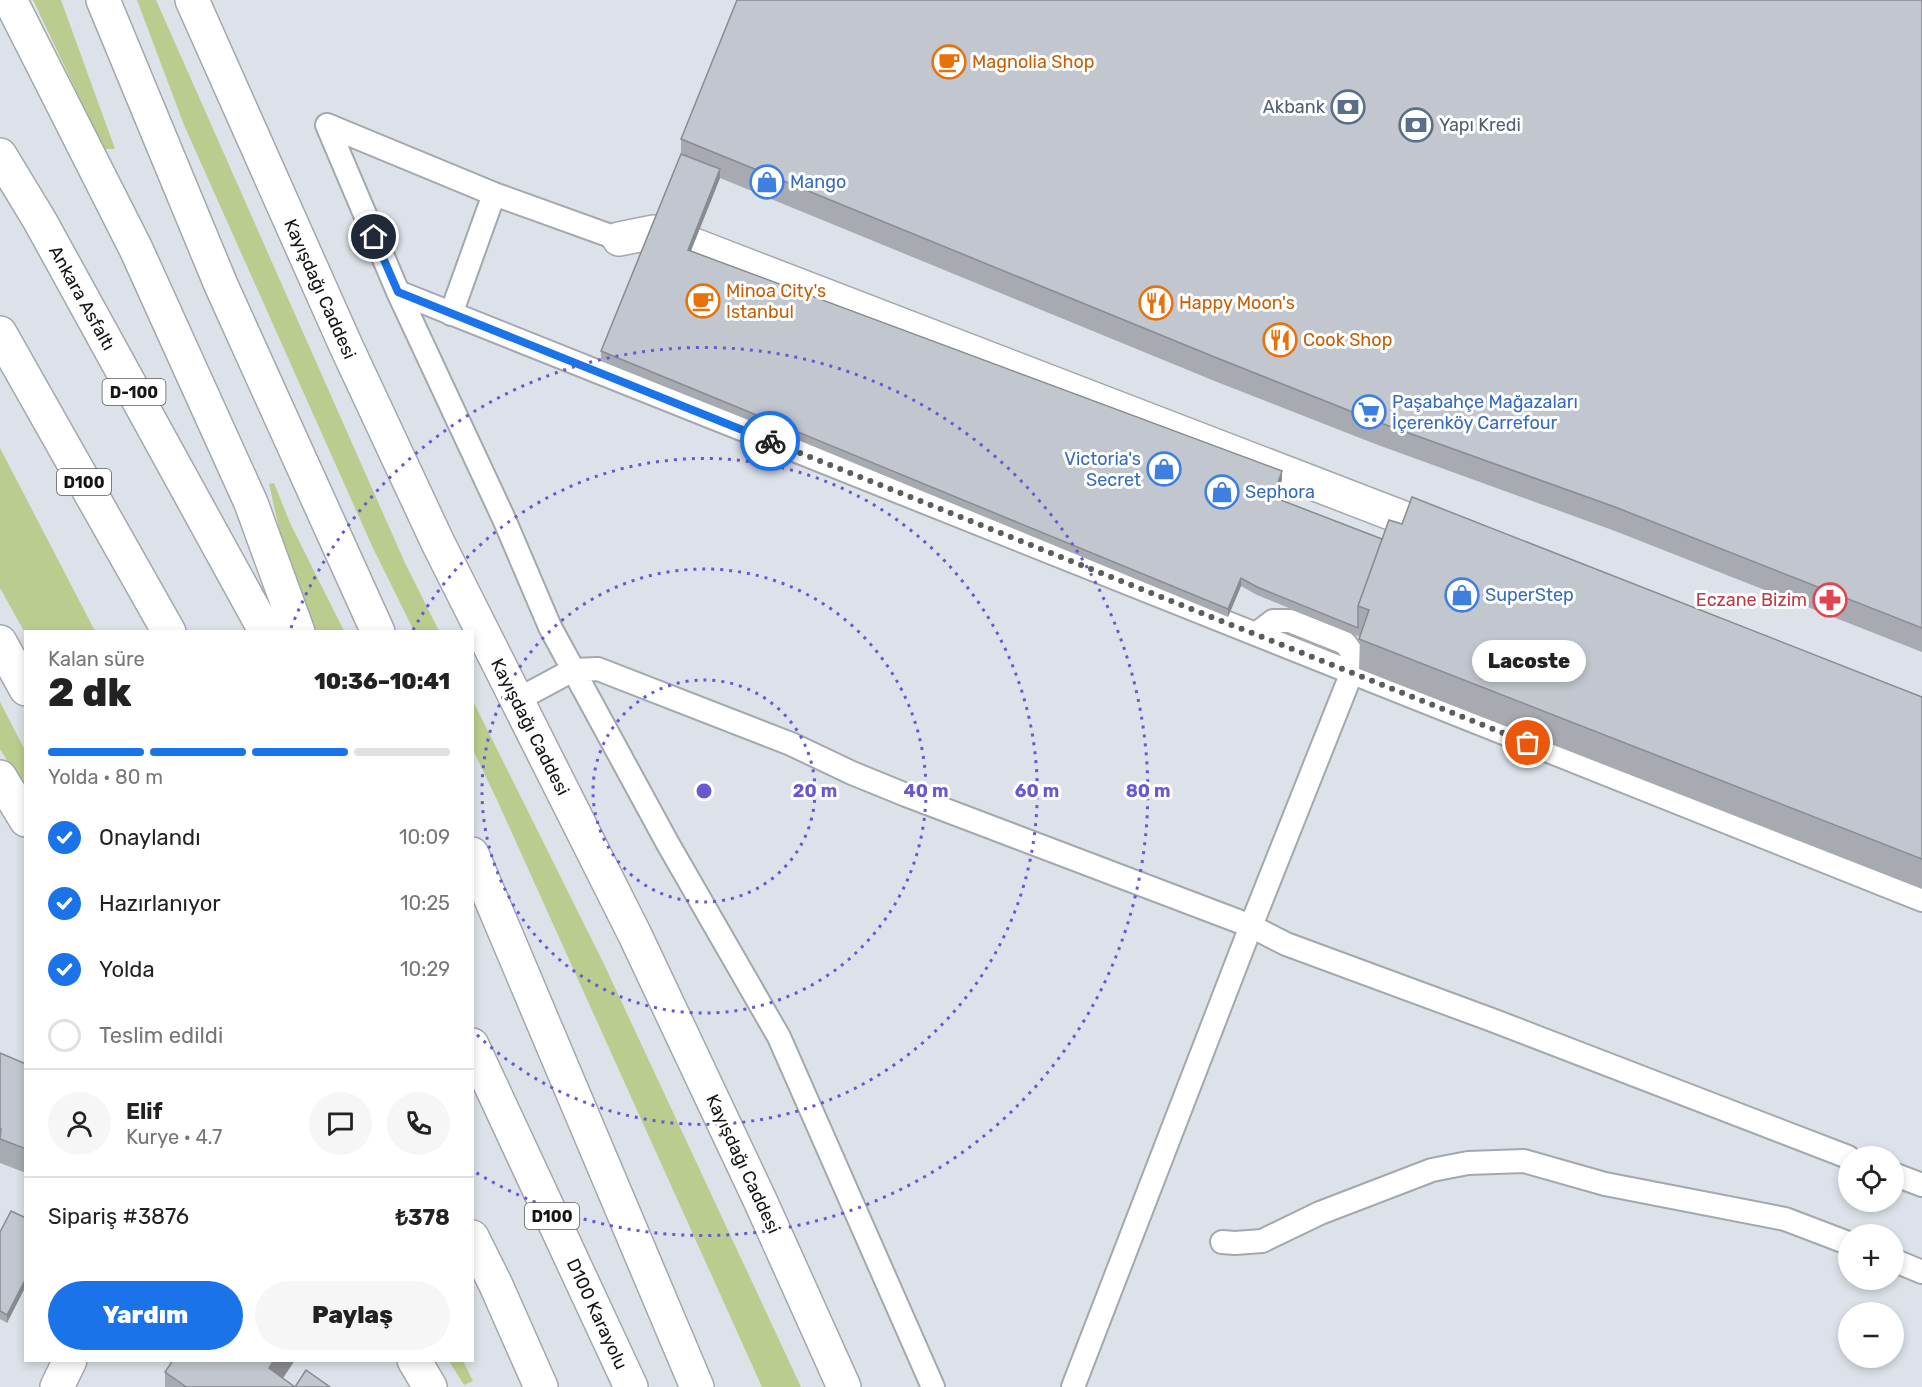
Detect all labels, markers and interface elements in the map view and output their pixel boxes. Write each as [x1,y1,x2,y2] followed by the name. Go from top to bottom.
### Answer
[931,44,967,80] cafe icon: Magnolia Shop
[972,51,1095,73] place label: Magnolia Shop
[1330,89,1366,125] bank icon: Akbank
[1263,96,1326,118] place label: Akbank
[1398,107,1434,143] bank icon: Yapı Kredi
[1439,114,1521,136] place label: Yapı Kredi
[749,164,785,200] shop icon: Mango
[790,171,846,193] place label: Mango
[348,211,399,262] pin
[279,216,361,362] street label: Kayışdağı Caddesi
[357,220,390,253] icon: home
[44,242,120,354] street label: Ankara Asfaltı
[726,280,826,323] place label: Minoa City's Istanbul
[685,283,721,319] cafe icon: Minoa City's Istanbul
[1138,285,1174,321] restaurant icon: Happy Moon's
[1179,292,1295,314] place label: Happy Moon's
[1262,322,1298,358] restaurant icon: Cook Shop
[1303,329,1392,351] place label: Cook Shop
[102,379,166,405] road number: D-100
[1392,391,1578,434] place label: Paşabahçe Mağazaları İçerenköy Carrefour
[1351,394,1387,430] supermarket icon: Paşabahçe Mağazaları İçerenköy Carrefour
[740,411,800,471] courier
[754,425,787,458] icon: bike
[1064,448,1141,491] place label: Victoria's Secret
[1146,451,1182,487] shop icon: Victoria's Secret
[57,469,111,495] road number: D100
[1204,474,1240,510] shop icon: Sephora
[1245,481,1315,503] place label: Sephora
[1444,577,1480,613] shop icon: SuperStep
[1812,582,1848,618] pharmacy icon: Eczane Bizim
[1485,584,1574,606] place label: SuperStep
[1696,589,1807,611] place label: Eczane Bizim
[1471,641,1585,683] callout: Lacoste
[48,647,145,671] text: Kalan süre
[1488,649,1570,673] text: Lacoste
[486,655,574,799] street label: Kayışdağı Caddesi
[314,668,450,695] text: 10:36–10:41
[48,670,131,716] text: 2 dk
[1502,717,1553,768] pin
[1511,726,1544,759] icon: bag
[48,765,163,789] text: Yolda · 80 m
[793,780,837,802] text: 20 m
[904,780,948,802] text: 40 m
[1015,780,1059,802] text: 60 m
[1126,780,1170,802] text: 80 m
[694,781,714,801] centre of rings
[48,821,81,854] icon: check
[99,824,201,851] text: Onaylandı
[399,825,450,849] text: 10:09
[48,887,81,920] icon: check
[99,890,221,917] text: Hazırlanıyor
[400,891,450,915] text: 10:25
[48,953,81,986] icon: check
[99,956,155,983] text: Yolda
[400,957,450,981] text: 10:29
[99,1022,223,1049] text: Teslim edildi
[701,1091,785,1237] street label: Kayışdağı Caddesi
[48,1092,111,1155] button: person
[309,1092,372,1155] button: chat
[387,1092,450,1155] button: phone
[126,1098,162,1125] text: Elif
[126,1125,222,1149] text: Kurye · 4.7
[1838,1146,1904,1368] map controls
[1838,1146,1904,1212] button: locate
[48,1203,189,1230] text: Sipariş #3876
[525,1203,579,1229] road number: D100
[395,1204,450,1231] text: ₺378
[1838,1224,1904,1290] button: +
[562,1255,632,1373] street label: D100 Karayolu
[48,1281,243,1350] button: Yardım
[255,1281,450,1350] button: Paylaş
[1838,1302,1904,1368] button: −

